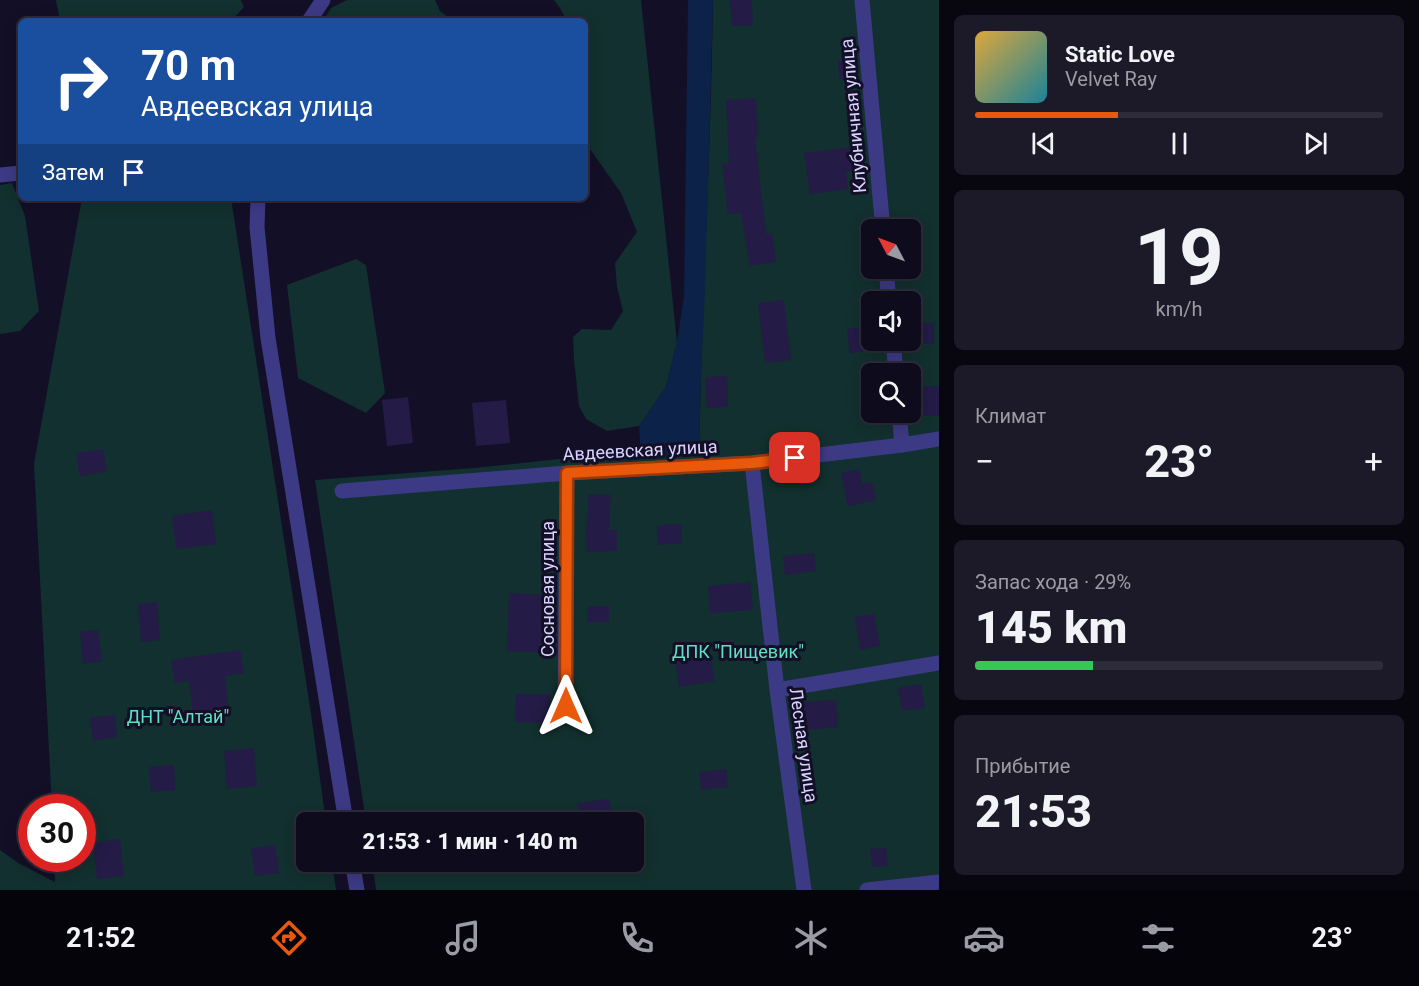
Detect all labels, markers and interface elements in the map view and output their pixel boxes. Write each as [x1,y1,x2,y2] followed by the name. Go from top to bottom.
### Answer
[836,38,870,194] street label: Клубничная улица
[141,41,236,90] text: 70 m
[42,42,120,120] icon: right
[1065,42,1175,67] text: Static Love
[1065,67,1157,91] text: Velvet Ray
[141,91,373,123] text: Авдеевская улица
[1027,127,1060,160] icon: previous
[1163,127,1196,160] icon: pause
[1299,127,1332,160] icon: next
[117,156,150,189] icon: arrive
[42,160,105,185] text: Затем
[1134,212,1224,303] text: 19
[861,219,921,279] north arrow
[861,219,921,423] map controls
[861,291,921,351] button: sound
[1156,297,1202,321] text: km/h
[861,363,921,423] button: search
[975,404,1046,428] text: Климат
[769,432,820,483] pin
[562,435,718,465] street label: Авдеевская улица
[1144,435,1214,488] text: 23°
[778,441,811,474] icon: arrive
[975,442,994,481] text: −
[1364,442,1383,481] text: +
[537,521,558,657] street label: Сосновая улица
[975,570,1131,594] text: Запас хода · 29%
[975,601,1127,654] text: 145 km
[672,641,804,662] park label: ДПК "Пищевик"
[534,674,598,738] position arrow
[786,686,822,804] street label: Лесная улица
[127,706,229,727] park label: ДНТ "Алтай"
[975,754,1070,778] text: Прибытие
[975,785,1092,838] text: 21:53
[18,794,96,872] speed limit sign: 30
[362,829,578,854] text: 21:53 · 1 мин · 140 m
[268,917,310,959] icon: directions
[442,917,484,959] icon: music
[616,917,658,959] icon: phone
[790,917,832,959] icon: climate
[963,917,1005,959] icon: car
[1137,917,1179,959] icon: filters
[66,922,136,954] text: 21:52
[1311,922,1353,954] text: 23°

